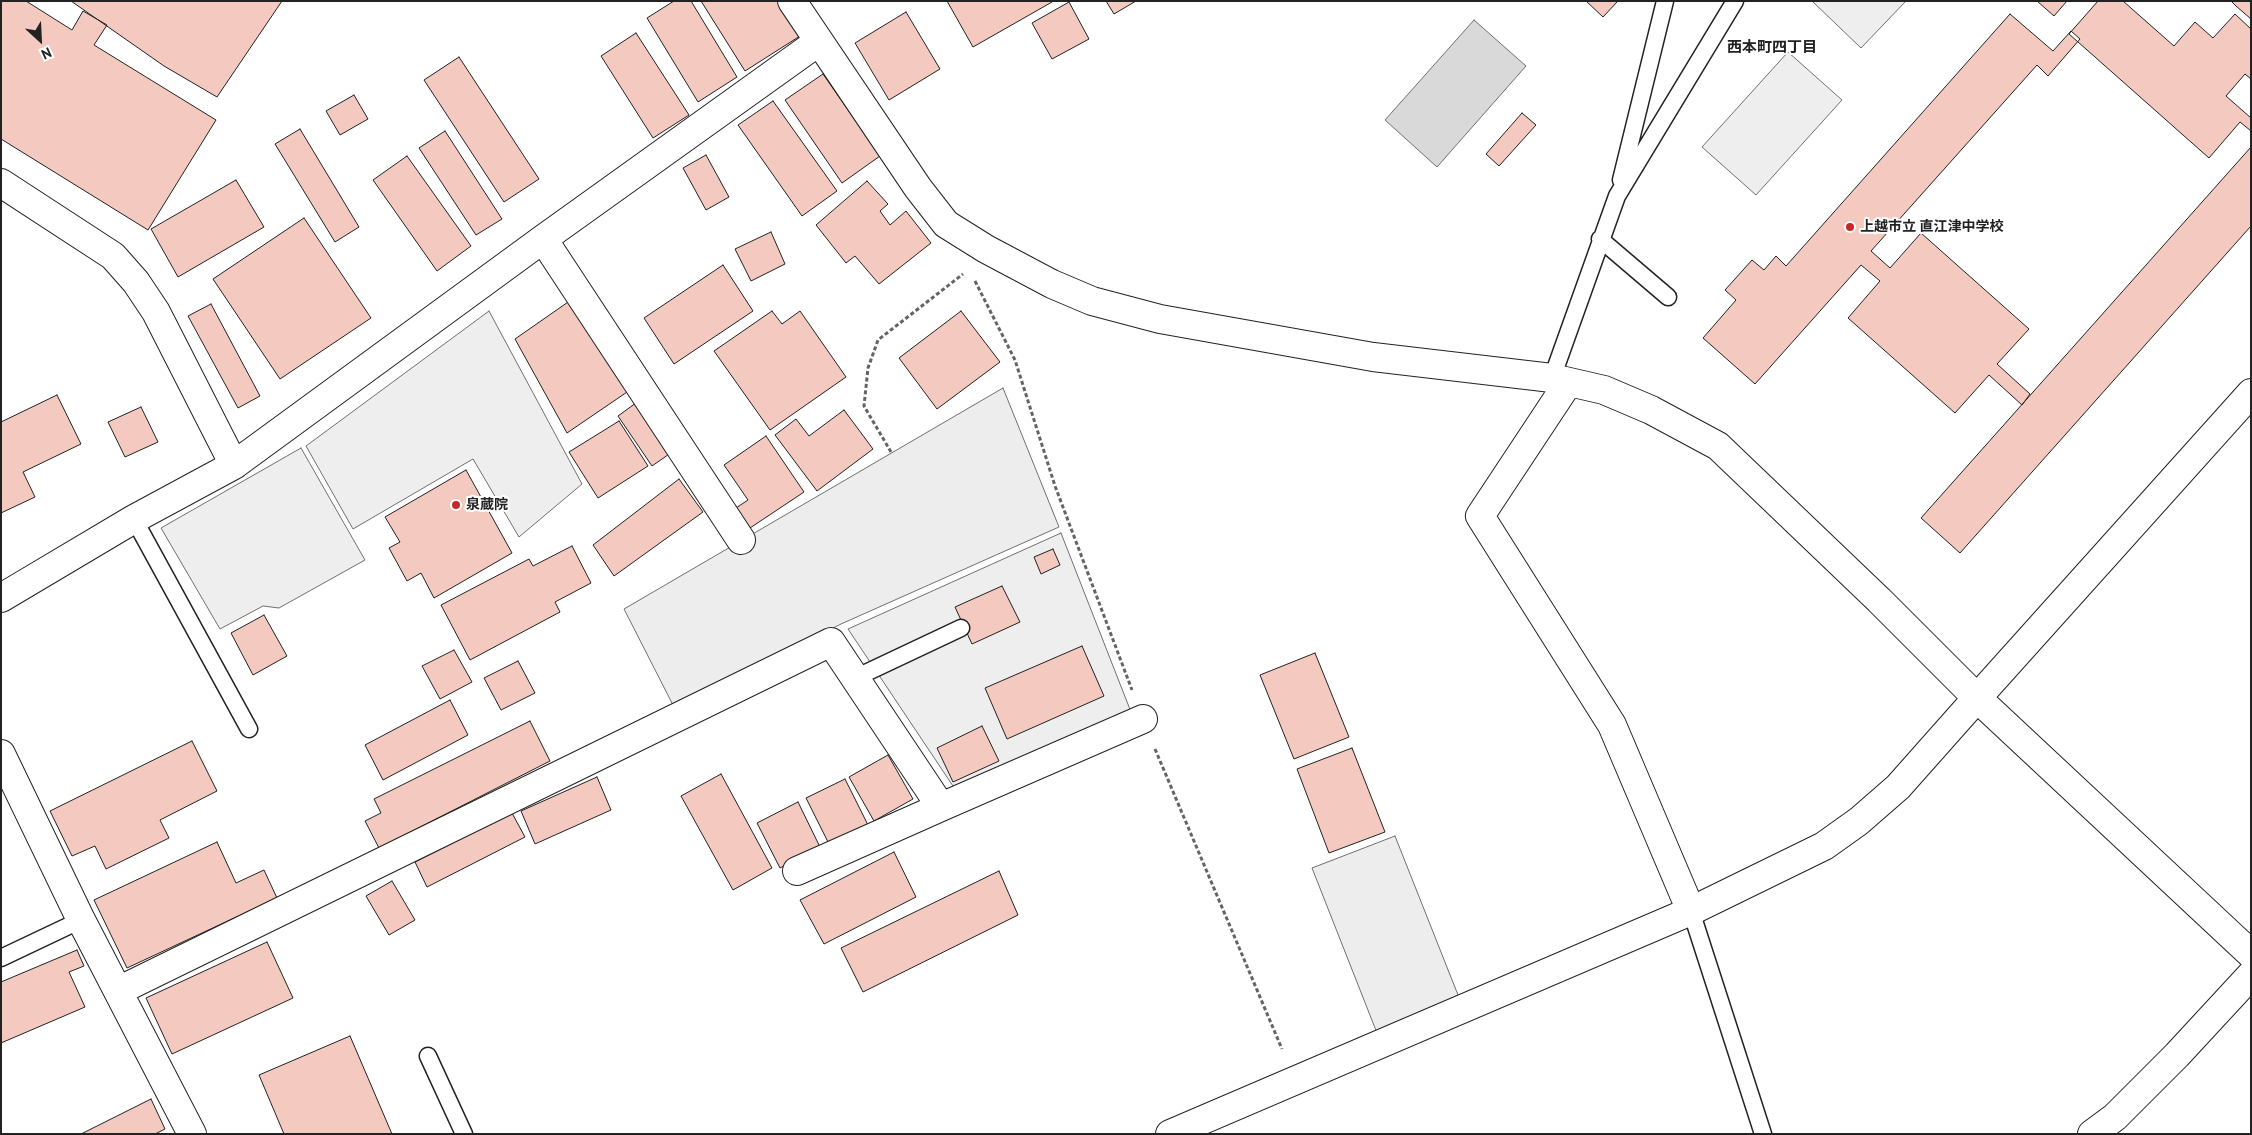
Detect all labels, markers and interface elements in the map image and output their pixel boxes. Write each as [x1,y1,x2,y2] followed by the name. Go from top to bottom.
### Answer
[15,15,65,65] north arrow
[1727,39,1817,57] district label: 西本町四丁目
[38,43,54,64] text: N
[1860,219,2004,235] place label: 上越市立 直江津中学校
[1844,221,1856,233] marker: 上越市立 直江津中学校
[466,497,508,513] place label: 泉蔵院
[450,499,462,511] marker: 泉蔵院

